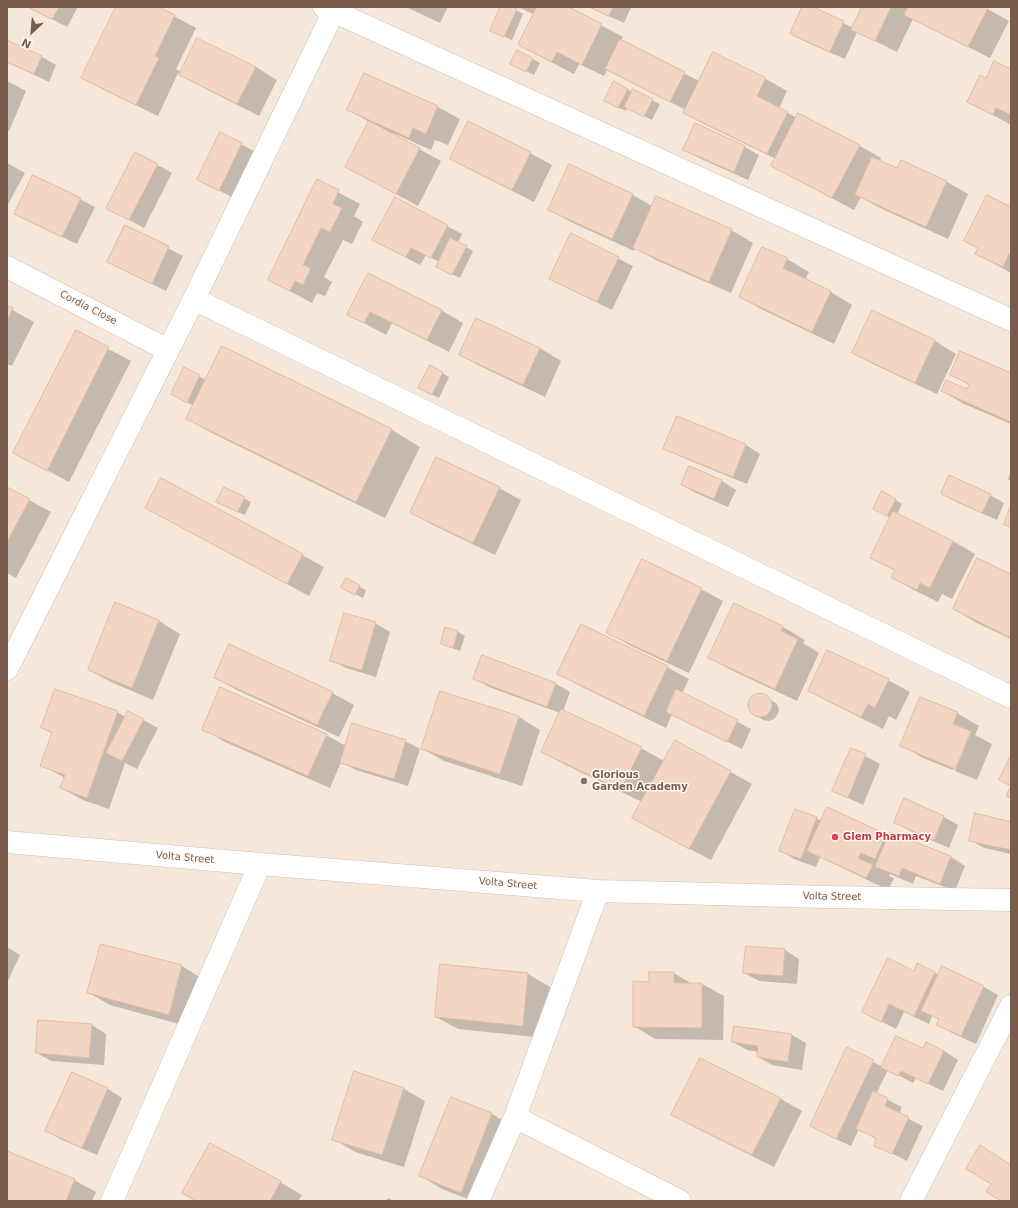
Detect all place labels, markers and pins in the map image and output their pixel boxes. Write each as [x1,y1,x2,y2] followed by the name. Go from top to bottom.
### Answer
[592,769,688,792] place label: Glorious Garden Academy
[579,776,589,786] marker: Glorious Garden Academy
[843,831,931,843] place label: Glem Pharmacy
[830,832,840,842] marker: Glem Pharmacy

